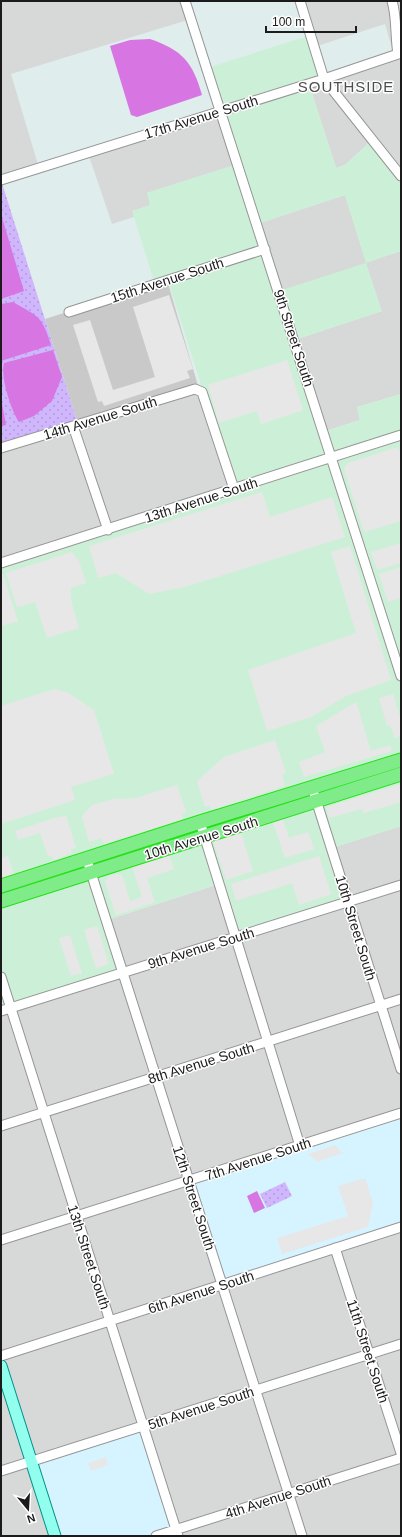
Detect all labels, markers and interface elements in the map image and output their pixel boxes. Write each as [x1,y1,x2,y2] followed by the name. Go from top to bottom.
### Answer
[266,8,356,34] scale bar
[272,15,305,29] text: 100 m
[298,78,394,95] district label: SOUTHSIDE
[142,92,260,142] street label: 17th Avenue South
[108,254,226,306] street label: 15th Avenue South
[271,287,317,389] street label: 9th Street South
[41,393,159,443] street label: 14th Avenue South
[142,474,260,526] street label: 13th Avenue South
[142,813,260,863] street label: 10th Avenue South
[332,874,380,982] street label: 10th Street South
[146,924,256,972] street label: 9th Avenue South
[146,1039,256,1087] street label: 8th Avenue South
[203,1134,313,1184] street label: 7th Avenue South
[170,1144,218,1252] street label: 12th Street South
[65,1203,113,1311] street label: 13th Street South
[146,1267,256,1317] street label: 6th Avenue South
[344,1297,392,1405] street label: 11th Street South
[146,1383,256,1433] street label: 5th Avenue South
[223,1472,333,1522] street label: 4th Avenue South
[8,1489,48,1529] north arrow
[25,1512,37,1525] text: N

